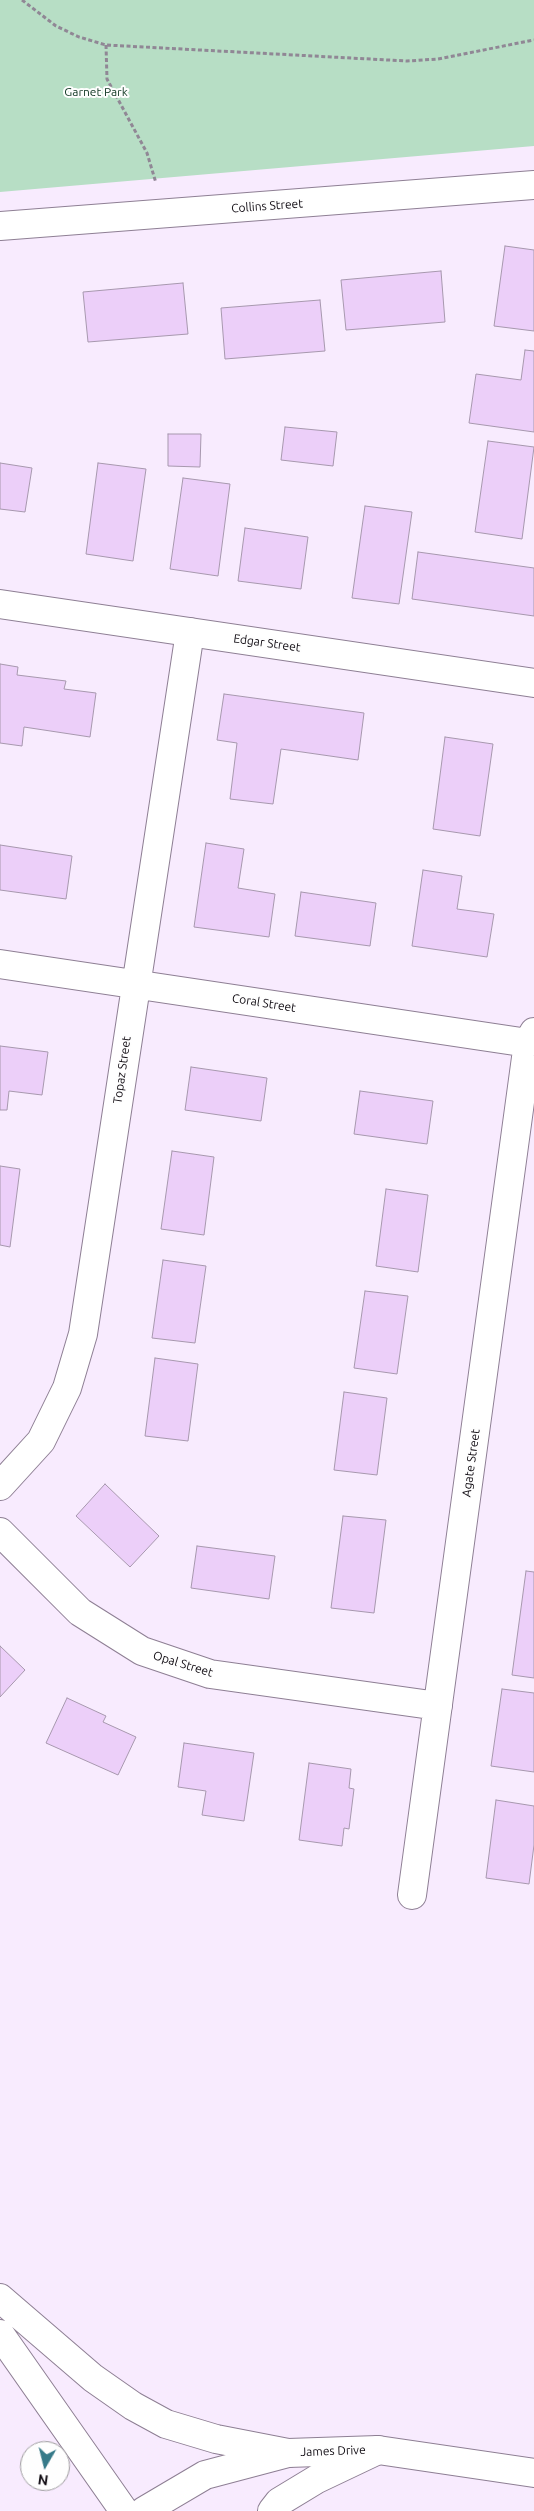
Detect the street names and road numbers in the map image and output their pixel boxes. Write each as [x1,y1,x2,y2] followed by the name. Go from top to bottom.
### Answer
[231,196,303,216] street label: Collins Street
[233,631,301,655] street label: Edgar Street
[231,991,297,1015] street label: Coral Street
[110,1035,134,1105] street label: Topaz Street
[459,1428,483,1498] street label: Agate Street
[151,1648,215,1680] street label: Opal Street
[300,2443,366,2459] street label: James Drive

